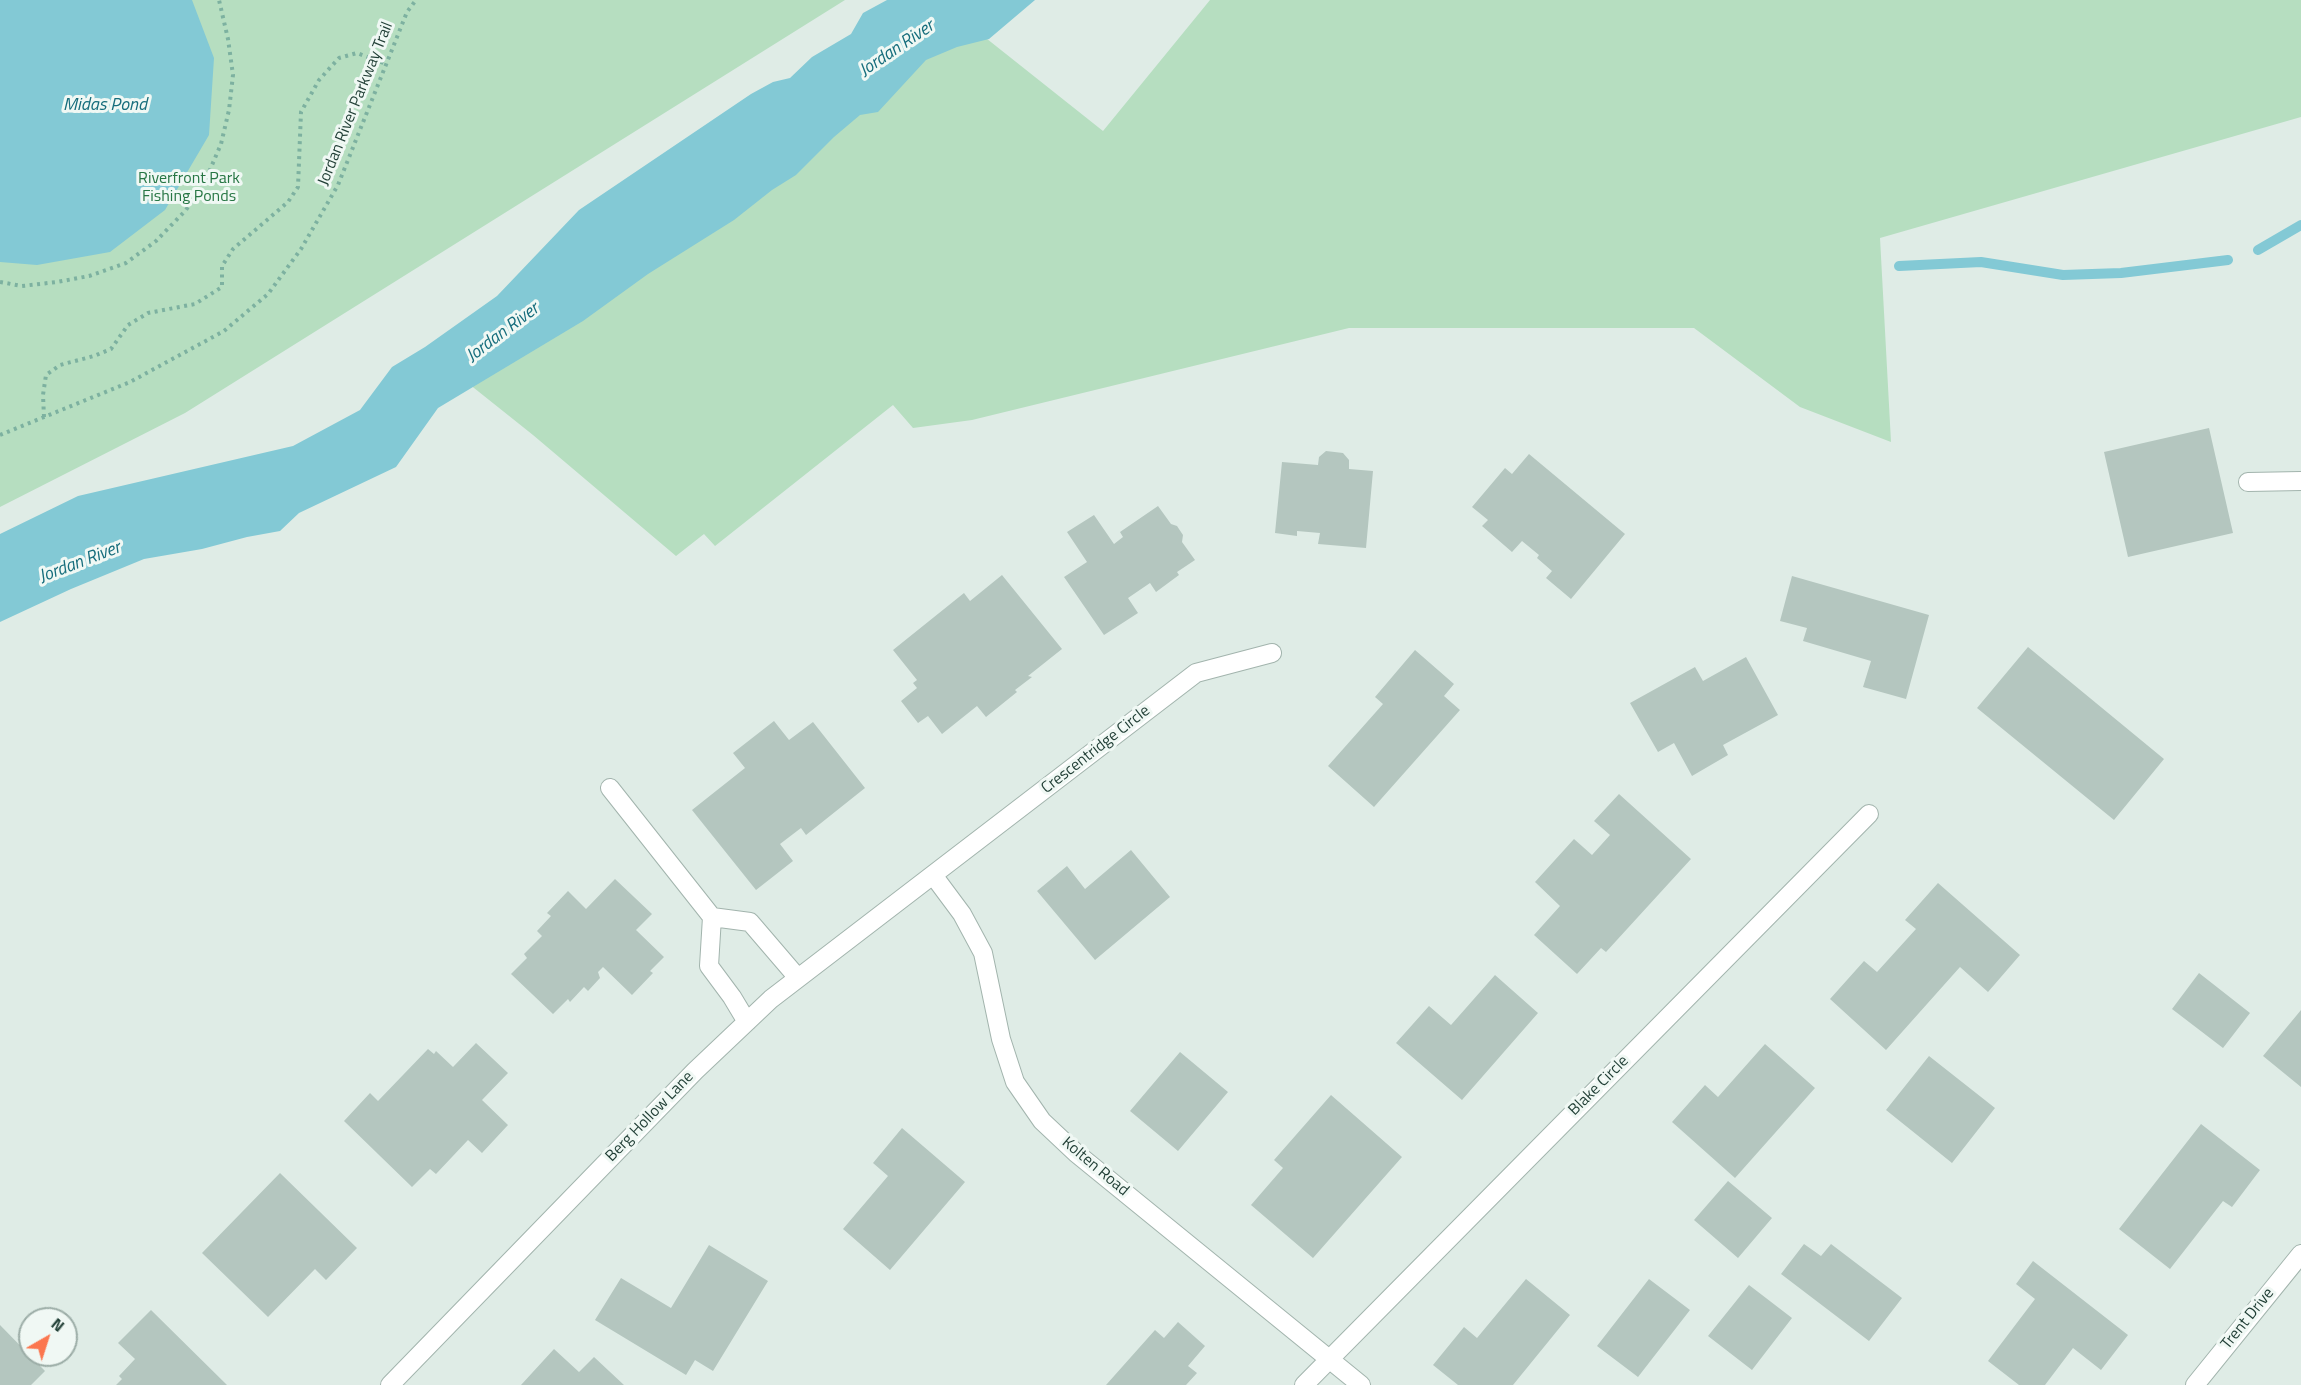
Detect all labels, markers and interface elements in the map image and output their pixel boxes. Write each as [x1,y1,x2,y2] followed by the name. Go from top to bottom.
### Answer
[855,16,939,82] water label: Jordan River
[314,19,398,189] street label: Jordan River Parkway Trail
[63,95,147,117] water label: Midas Pond
[138,169,240,207] park label: Riverfront Park Fishing Ponds
[462,299,544,367] water label: Jordan River
[36,538,124,588] water label: Jordan River
[1038,702,1154,798] street label: Crescentridge Circle
[1565,1052,1633,1120] street label: Blake Circle
[602,1068,698,1166] street label: Berg Hollow Lane
[1058,1133,1132,1201] street label: Kolten Road
[2218,1285,2278,1353] street label: Trent Drive
[18,1307,78,1367] north arrow
[46,1312,70,1337] text: N

